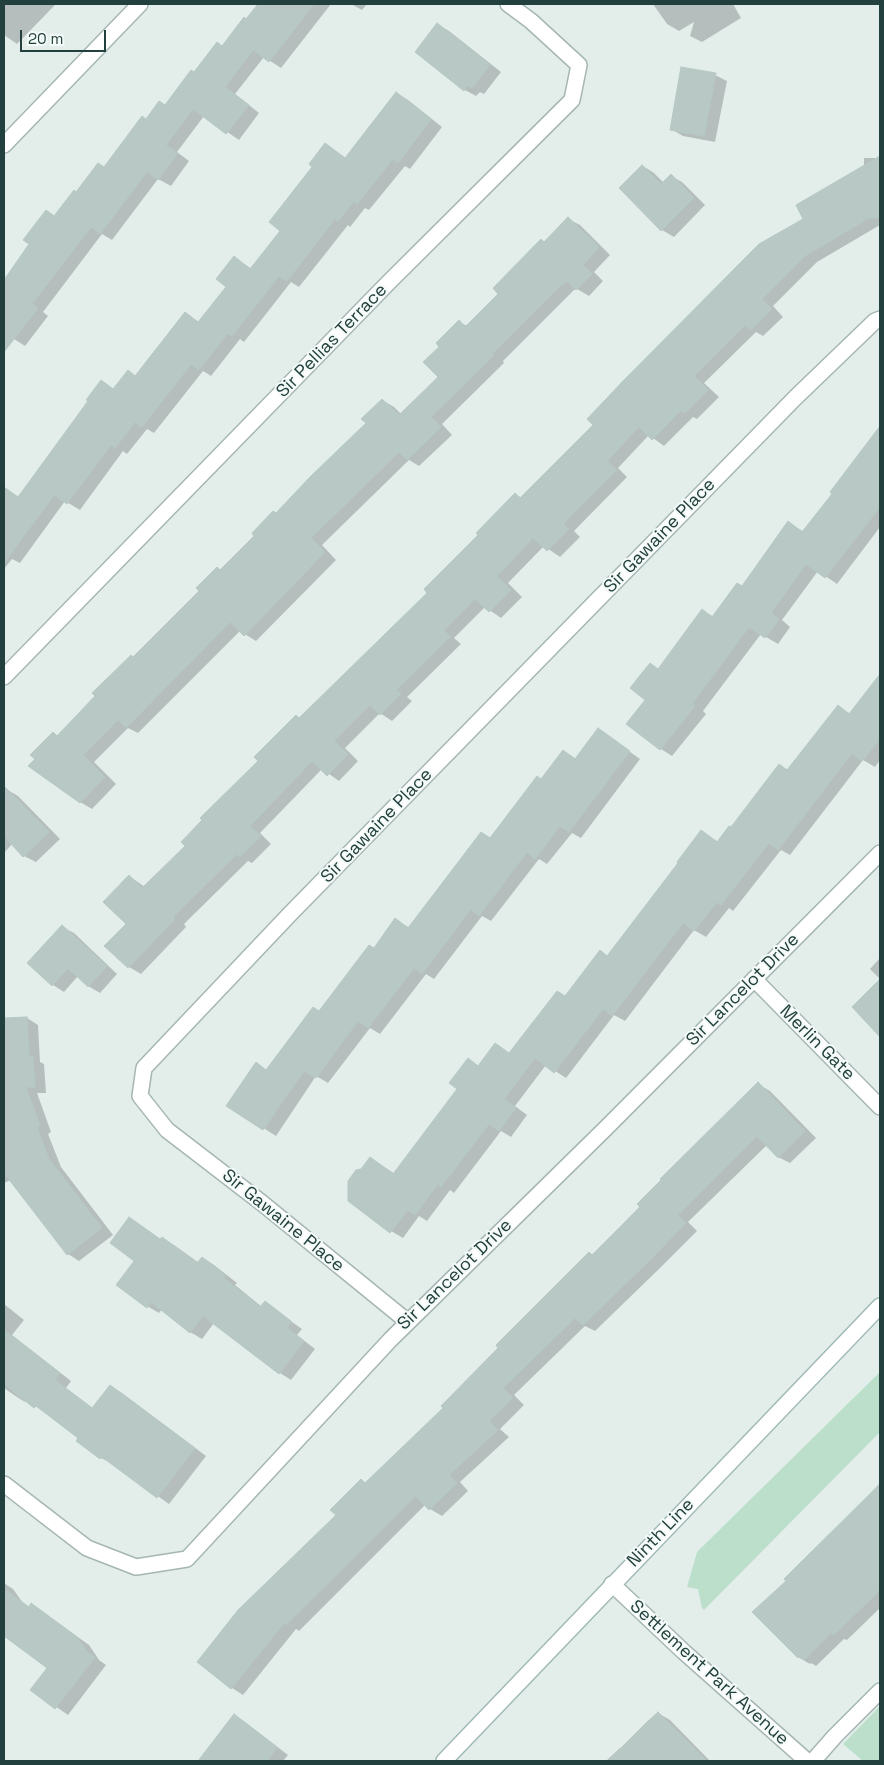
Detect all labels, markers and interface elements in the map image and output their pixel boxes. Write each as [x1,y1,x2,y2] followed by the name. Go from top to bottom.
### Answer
[22,20,109,52] scale bar
[28,29,63,48] text: 20 m
[272,280,392,402] street label: Sir Pellias Terrace
[600,474,720,598] street label: Sir Gawaine Place
[317,764,437,888] street label: Sir Gawaine Place
[682,929,804,1051] street label: Sir Lancelot Drive
[775,1001,859,1085] street label: Merlin Gate
[218,1165,348,1277] street label: Sir Gawaine Place
[393,1215,517,1335] street label: Sir Lancelot Drive
[623,1494,699,1572] street label: Ninth Line
[625,1596,793,1750] street label: Settlement Park Avenue

